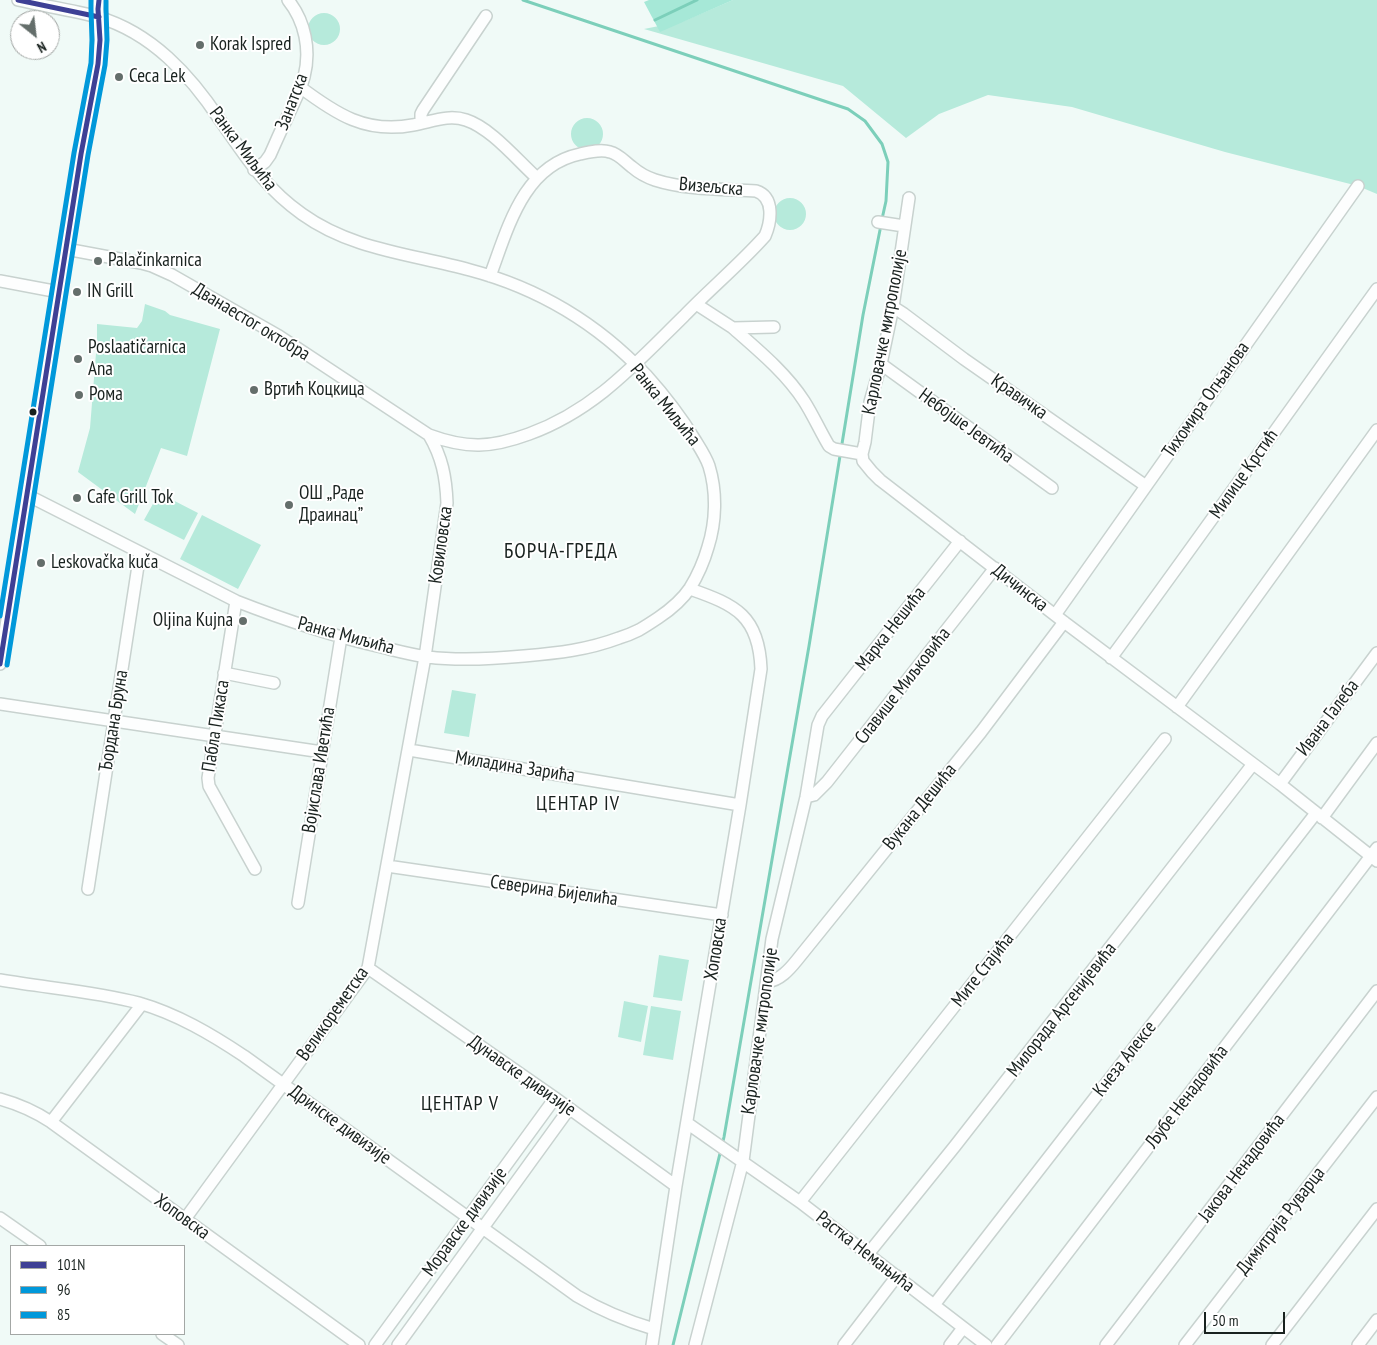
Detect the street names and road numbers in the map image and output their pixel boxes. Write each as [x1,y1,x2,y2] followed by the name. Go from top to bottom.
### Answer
[271,70,313,134] street label: Занатска
[204,103,282,195] street label: Ранка Миљића
[678,173,744,201] street label: Визељска
[858,247,912,417] street label: Карловачке митрополије
[188,278,314,366] street label: Дванаестог октобра
[1158,338,1254,462] street label: Тихомира Огњанова
[625,359,705,451] street label: Ранка Миљића
[986,369,1052,425] street label: Кравичка
[914,384,1018,468] street label: Небојше Јевтића
[1205,425,1283,523] street label: Милице Крстић
[424,505,458,585] street label: Ковиловска
[988,559,1052,617] street label: Дичинска
[851,582,931,676] street label: Марка Нешића
[295,612,397,660] street label: Ранка Миљића
[850,623,956,749] street label: Славише Миљковића
[95,668,133,774] street label: Ђордана Бруна
[1292,675,1364,761] street label: Ивана Галеба
[197,678,235,774] street label: Пабла Пикаса
[298,705,340,835] street label: Војислава Иветића
[454,746,576,788] street label: Миладина Зарића
[878,759,962,855] street label: Вукана Дешића
[489,871,619,911] street label: Северина Бијелића
[700,916,732,982] street label: Хоповска
[947,928,1019,1012] street label: Мите Стајића
[1002,938,1122,1082] street label: Милорада Арсенијевића
[737,946,783,1116] street label: Карловачке митрополије
[292,963,374,1065] street label: Великореметска
[1088,1017,1162,1101] street label: Кнеза Алексе
[464,1031,580,1121] street label: Дунавске дивизије
[1141,1041,1233,1153] street label: Љубе Ненадовића
[285,1080,395,1170] street label: Дринске дивизије
[1194,1110,1290,1226] street label: Јакова Ненадовића
[418,1163,512,1281] street label: Моравске дивизије
[1232,1163,1330,1279] street label: Димитрија Руварца
[150,1189,214,1245] street label: Хоповска
[811,1206,919,1298] street label: Растка Немањића

